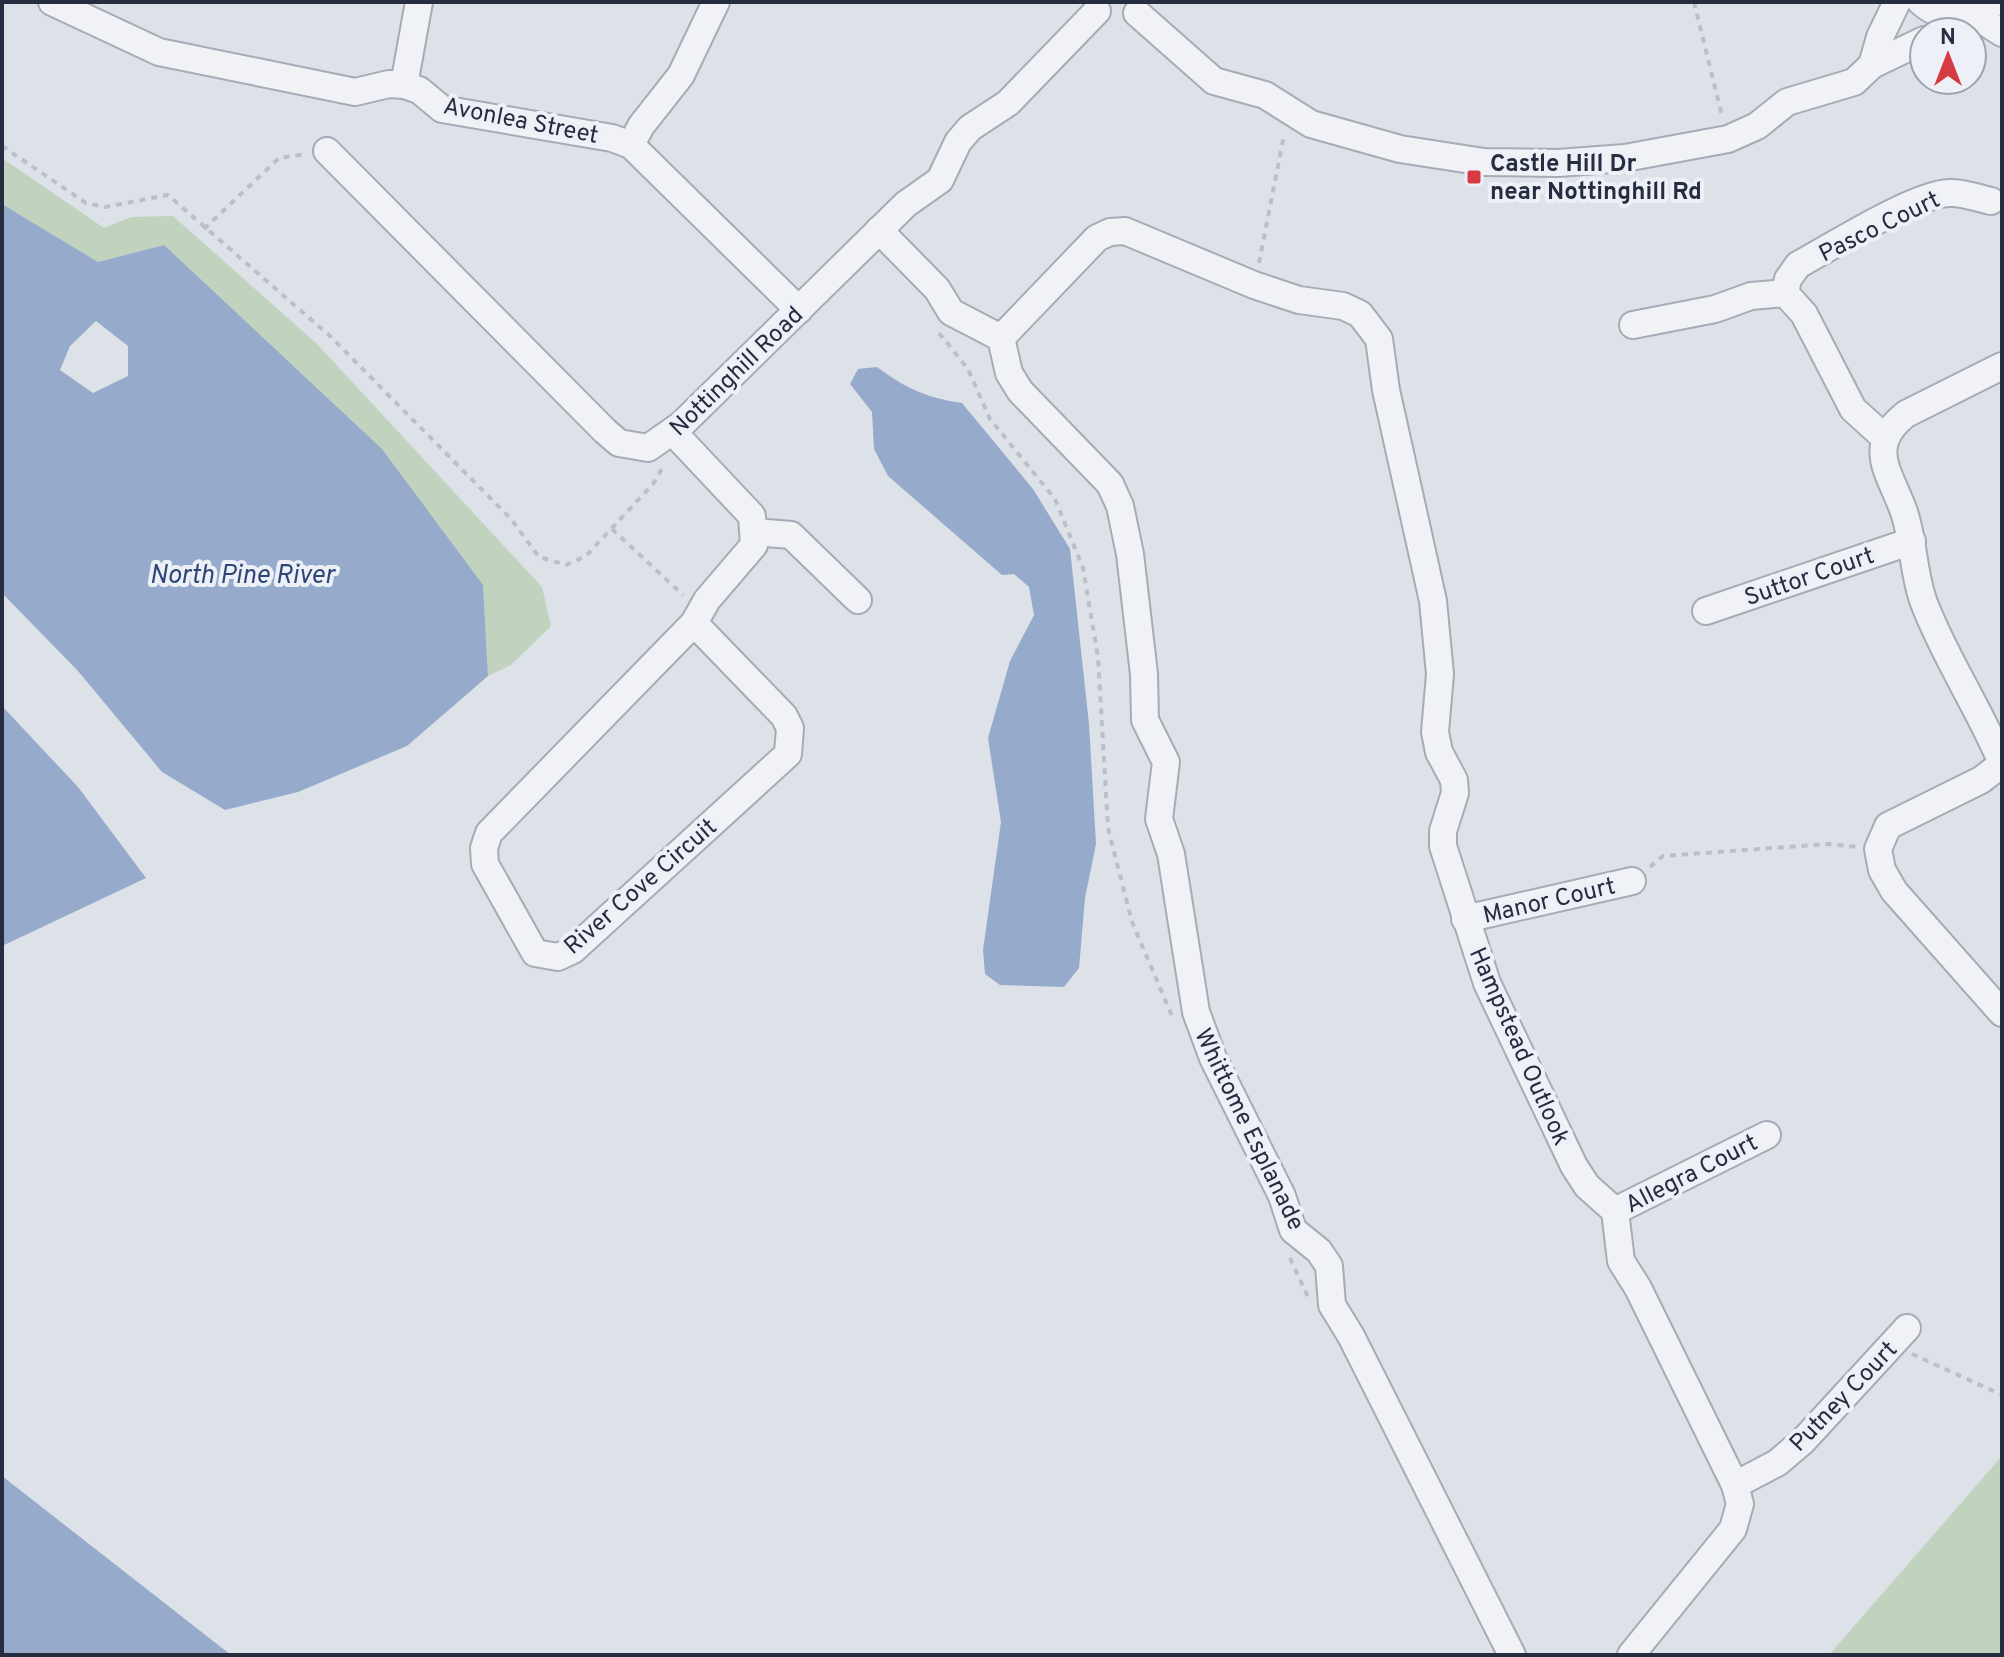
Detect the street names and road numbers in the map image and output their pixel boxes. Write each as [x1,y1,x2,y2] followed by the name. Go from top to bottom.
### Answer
[440,92,601,152] street label: Avonlea Street
[1814,186,1945,270] street label: Pasco Court
[664,301,811,444] street label: Nottinghill Road
[1741,542,1878,614] street label: Suttor Court
[559,813,724,962] street label: River Cove Circuit
[1480,872,1619,932] street label: Manor Court
[1461,943,1575,1150] street label: Hampstead Outlook
[1186,1024,1310,1236] street label: Whittome Esplanade
[1621,1129,1763,1221] street label: Allegra Court
[1784,1336,1905,1459] street label: Putney Court

